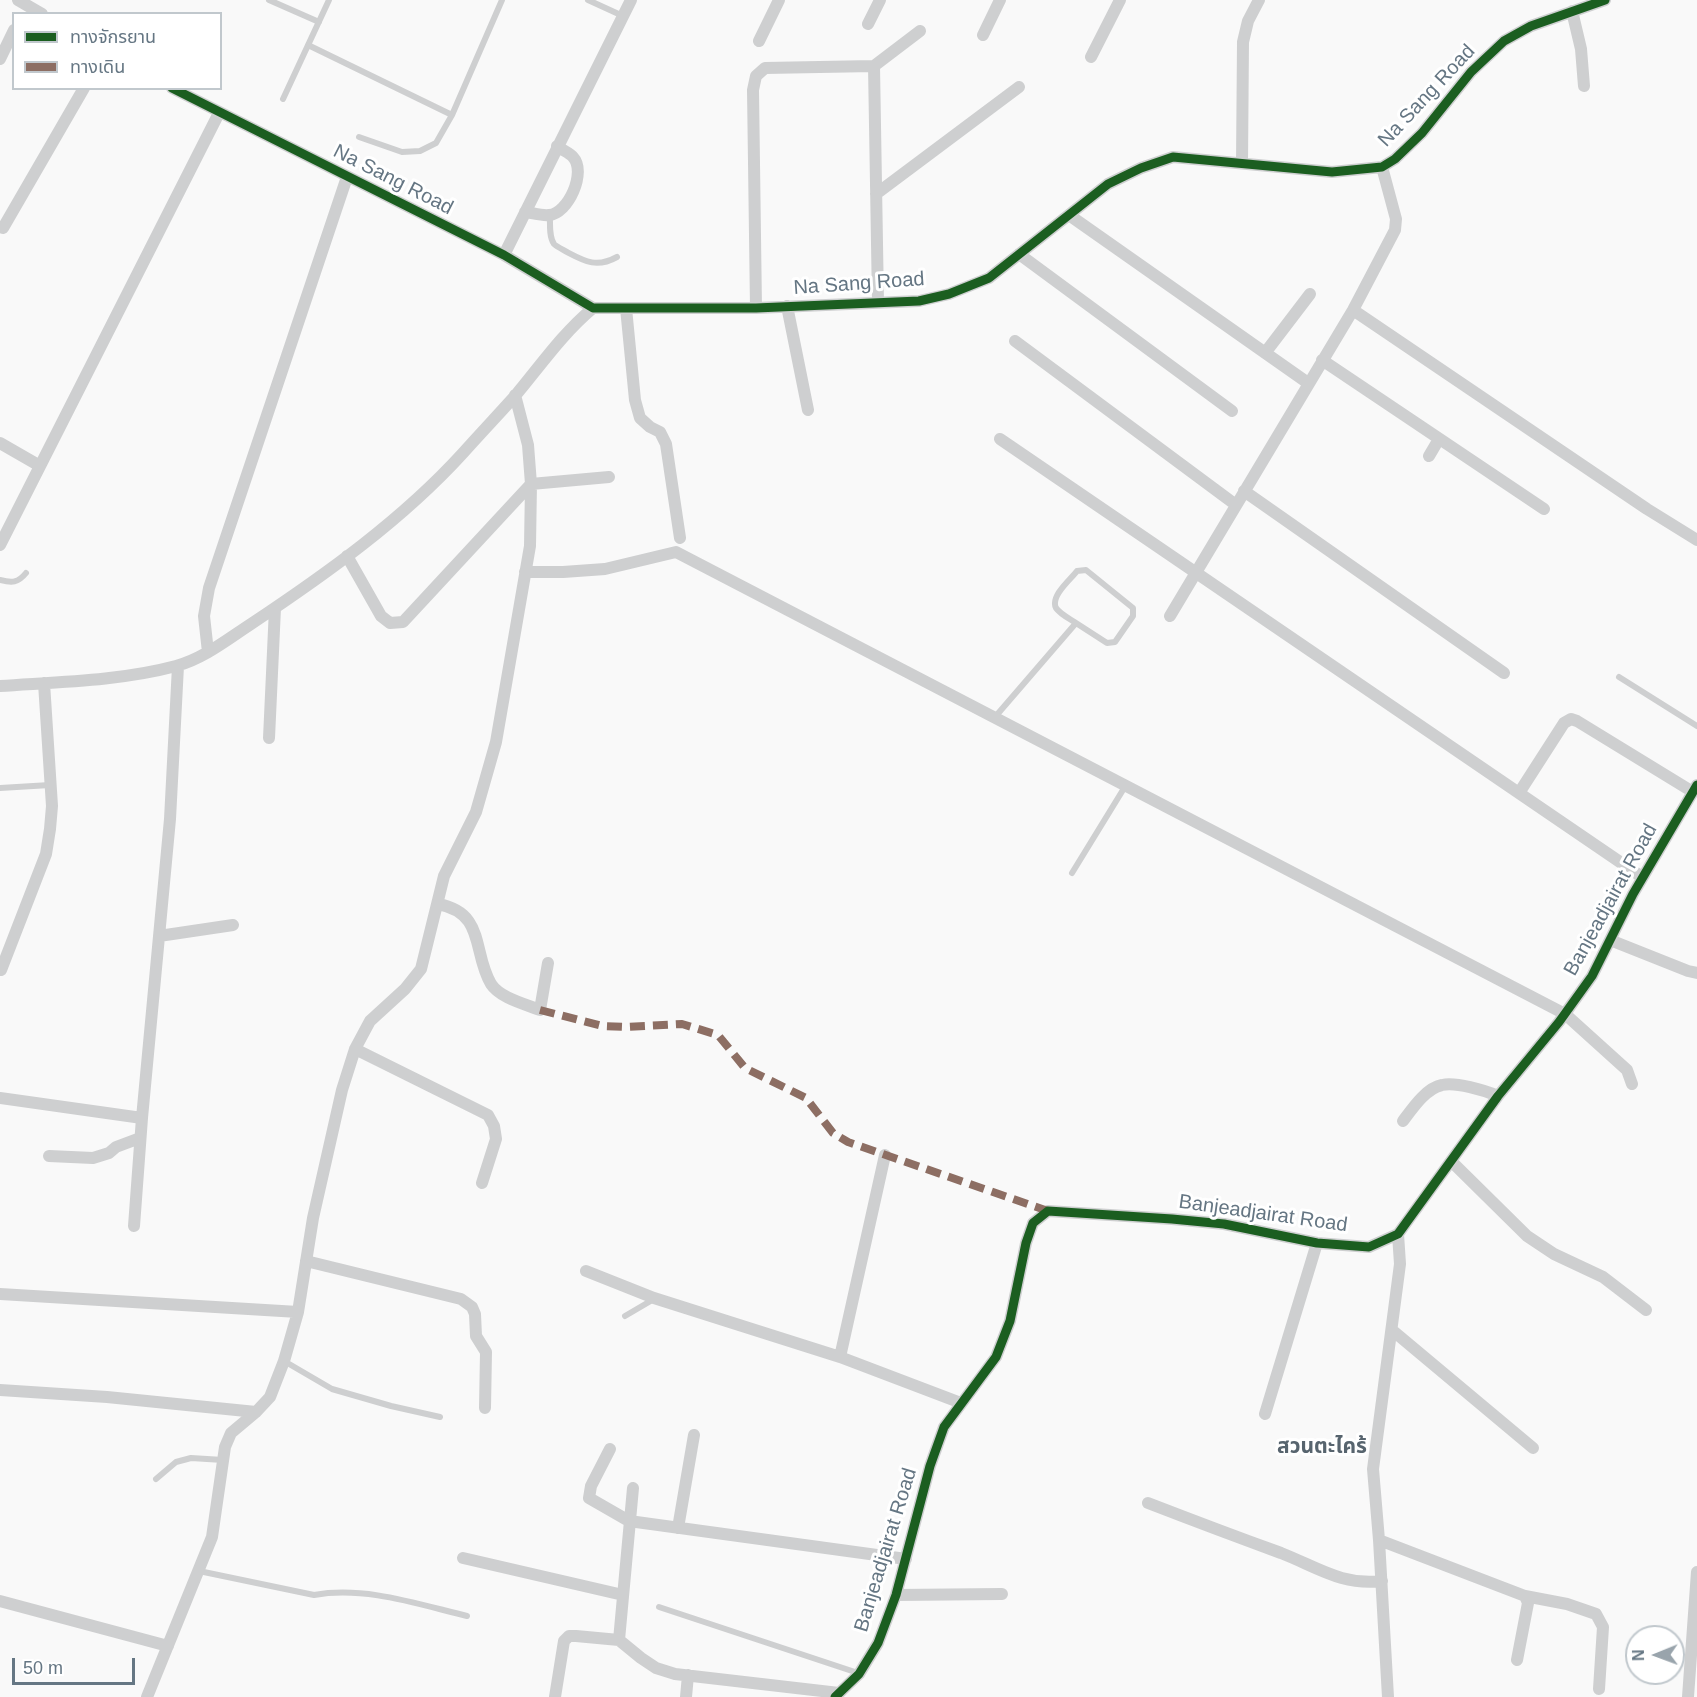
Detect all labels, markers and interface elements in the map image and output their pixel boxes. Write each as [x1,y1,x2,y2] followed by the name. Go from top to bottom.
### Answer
[12,12,222,90] legend
[70,27,156,47] text: ทางจักรยาน
[1373,40,1481,152] street label: Na Sang Road
[70,57,125,77] text: ทางเดิน
[329,140,457,220] street label: Na Sang Road
[793,267,925,301] street label: Na Sang Road
[1559,820,1663,980] street label: Banjeadjairat Road
[1177,1190,1349,1238] street label: Banjeadjairat Road
[1277,1434,1367,1460] district label: สวนตะไคร้
[850,1465,922,1635] street label: Banjeadjairat Road
[1625,1625,1685,1685] north arrow
[15,1646,138,1684] scale bar
[1630,1649,1647,1661] text: N
[23,1658,63,1678] text: 50 m

